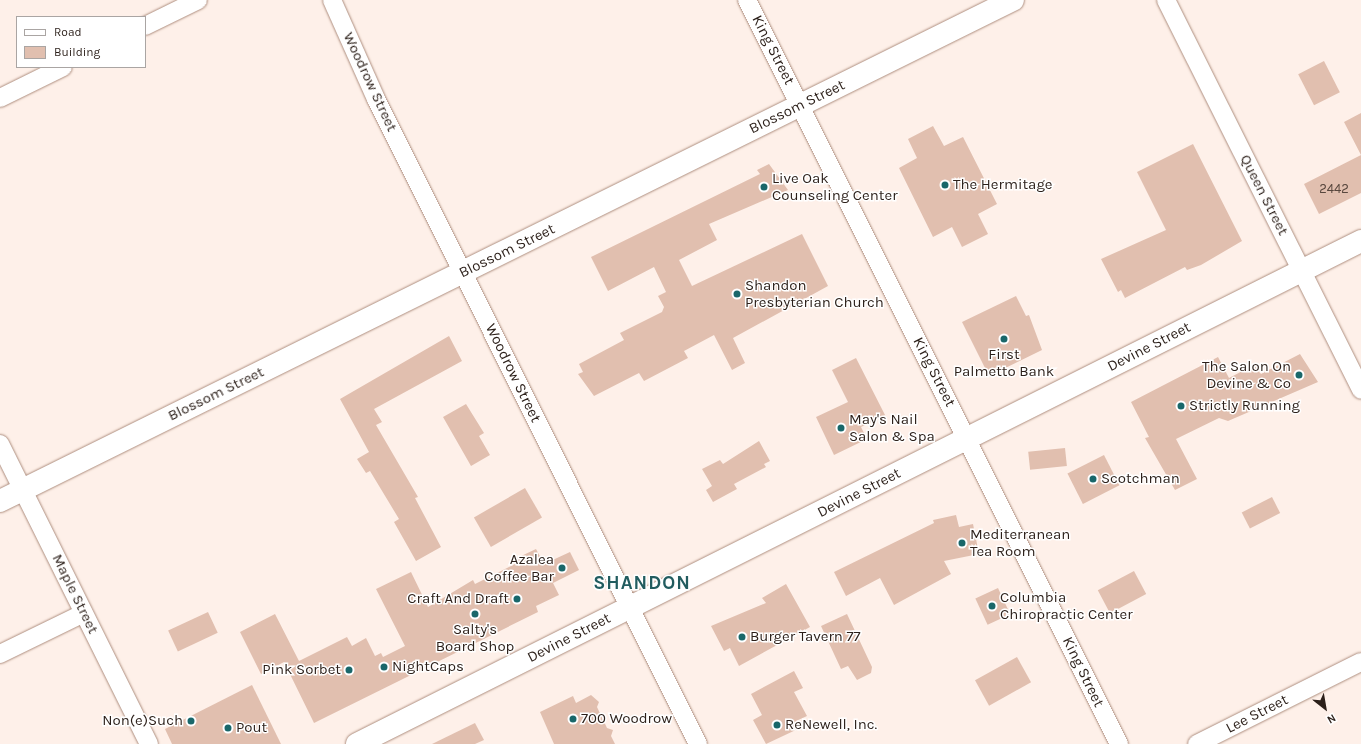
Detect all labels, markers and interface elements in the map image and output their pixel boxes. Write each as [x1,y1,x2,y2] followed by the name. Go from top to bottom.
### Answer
[748,12,798,88] street label: King Street
[16,16,146,68] legend
[54,25,82,39] text: Road
[339,30,401,134] street label: Woodrow Street
[54,45,100,59] text: Building
[746,76,848,138] street label: Blossom Street
[1236,152,1292,238] street label: Queen Street
[772,169,898,204] place label: Live Oak Counseling Center
[953,176,1053,194] place label: The Hermitage
[940,180,950,190] marker: The Hermitage
[1319,181,1349,197] house number: 2442
[759,182,769,192] marker: Live Oak Counseling Center
[456,220,558,282] street label: Blossom Street
[745,276,884,311] place label: Shandon Presbyterian Church
[732,289,742,299] marker: Shandon Presbyterian Church
[1104,318,1194,376] street label: Devine Street
[481,321,545,425] street label: Woodrow Street
[909,334,959,410] street label: King Street
[999,334,1009,344] marker: First Palmetto Bank
[954,345,1054,380] place label: First Palmetto Bank
[1202,357,1291,392] place label: The Salon On Devine & Co
[165,363,267,425] street label: Blossom Street
[1294,370,1304,380] marker: The Salon On Devine & Co
[1189,397,1300,415] place label: Strictly Running
[1176,401,1186,411] marker: Strictly Running
[849,410,935,445] place label: May's Nail Salon & Spa
[836,423,846,433] marker: May's Nail Salon & Spa
[814,464,904,522] street label: Devine Street
[1101,470,1180,488] place label: Scotchman
[1088,474,1098,484] marker: Scotchman
[970,525,1070,560] place label: Mediterranean Tea Room
[957,538,967,548] marker: Mediterranean Tea Room
[484,550,554,585] place label: Azalea Coffee Bar
[48,551,102,637] street label: Maple Street
[557,563,567,573] marker: Azalea Coffee Bar
[593,573,691,595] district label: SHANDON
[1000,588,1133,623] place label: Columbia Chiropractic Center
[407,590,509,608] place label: Craft And Draft
[512,594,522,604] marker: Craft And Draft
[987,601,997,611] marker: Columbia Chiropractic Center
[470,609,480,619] marker: Salty's Board Shop
[524,609,614,667] street label: Devine Street
[436,620,514,655] place label: Salty's Board Shop
[750,628,861,646] place label: Burger Tavern 77
[737,632,747,642] marker: Burger Tavern 77
[1058,634,1108,710] street label: King Street
[392,658,464,676] place label: NightCaps
[262,661,341,679] place label: Pink Sorbet
[379,662,389,672] marker: NightCaps
[344,665,354,675] marker: Pink Sorbet
[1305,688,1345,728] north arrow
[1223,691,1291,737] street label: Lee Street
[581,710,672,728] place label: 700 Woodrow
[1325,711,1338,726] text: N
[102,712,183,730] place label: Non(e)Such
[568,714,578,724] marker: 700 Woodrow
[186,716,196,726] marker: Non(e)Such
[785,716,877,734] place label: ReNewell, Inc.
[236,719,267,737] place label: Pout
[772,720,782,730] marker: ReNewell, Inc.
[223,723,233,733] marker: Pout

